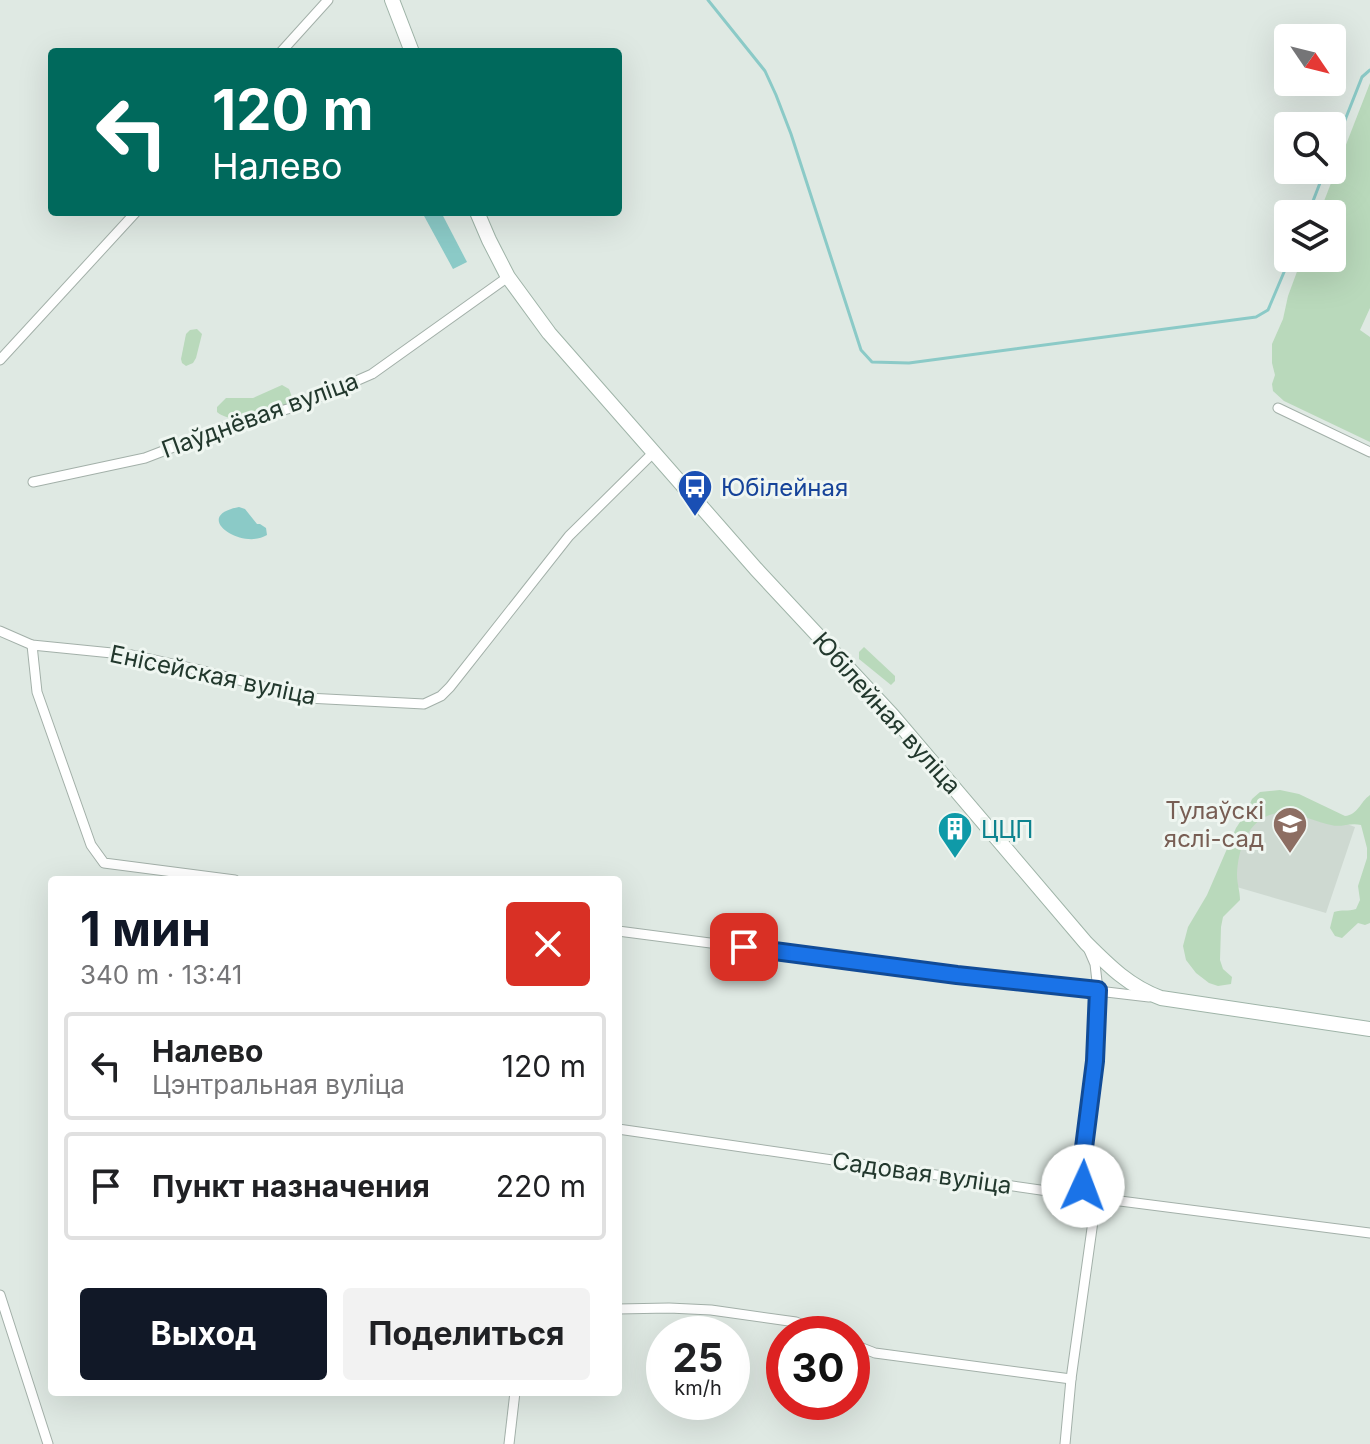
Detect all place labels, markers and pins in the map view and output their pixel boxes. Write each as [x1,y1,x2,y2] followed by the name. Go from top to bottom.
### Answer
[676,468,714,518] bus stop icon: Юбілейная
[721,473,848,502] place label: Юбілейная
[1164,796,1264,853] place label: Тулаўскі яслі-сад
[1271,805,1309,855] school or university icon: Тулаўскі яслі-сад
[936,810,974,860] building icon: ЦЦП
[981,815,1033,844] place label: ЦЦП
[710,913,778,981] pin

